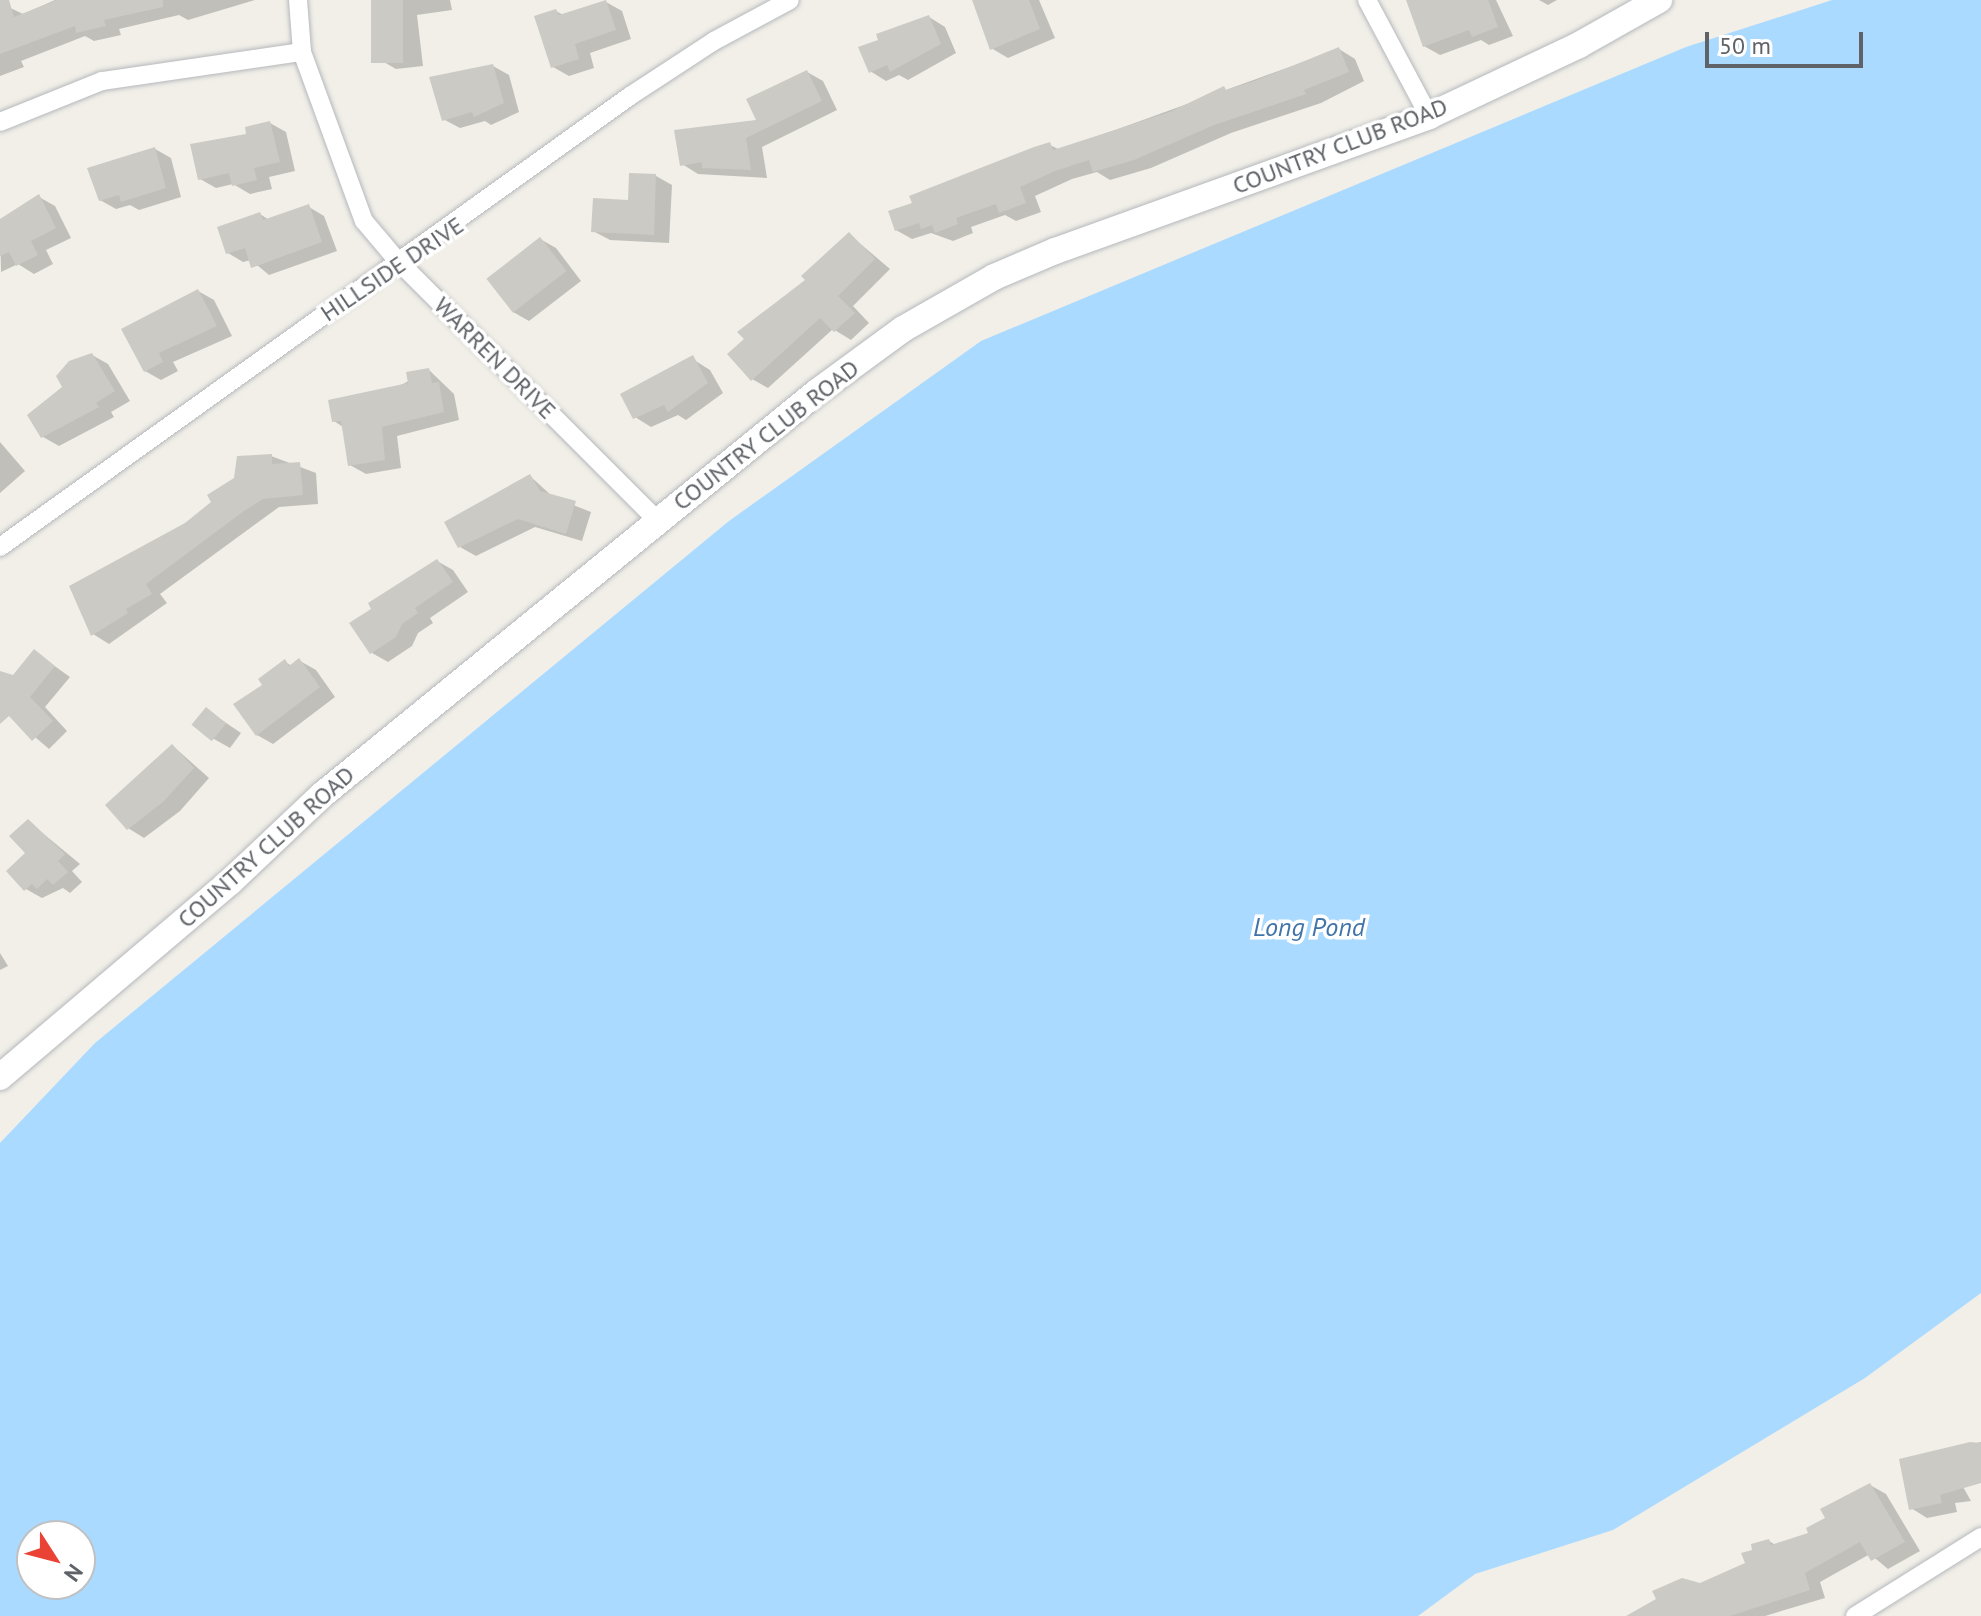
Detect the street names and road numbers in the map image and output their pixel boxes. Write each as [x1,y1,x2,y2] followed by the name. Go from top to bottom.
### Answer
[1228,92,1452,200] street label: COUNTRY CLUB ROAD
[315,211,469,327] street label: HILLSIDE DRIVE
[428,291,562,425] street label: WARREN DRIVE
[667,353,865,517] street label: COUNTRY CLUB ROAD
[172,760,360,934] street label: COUNTRY CLUB ROAD

